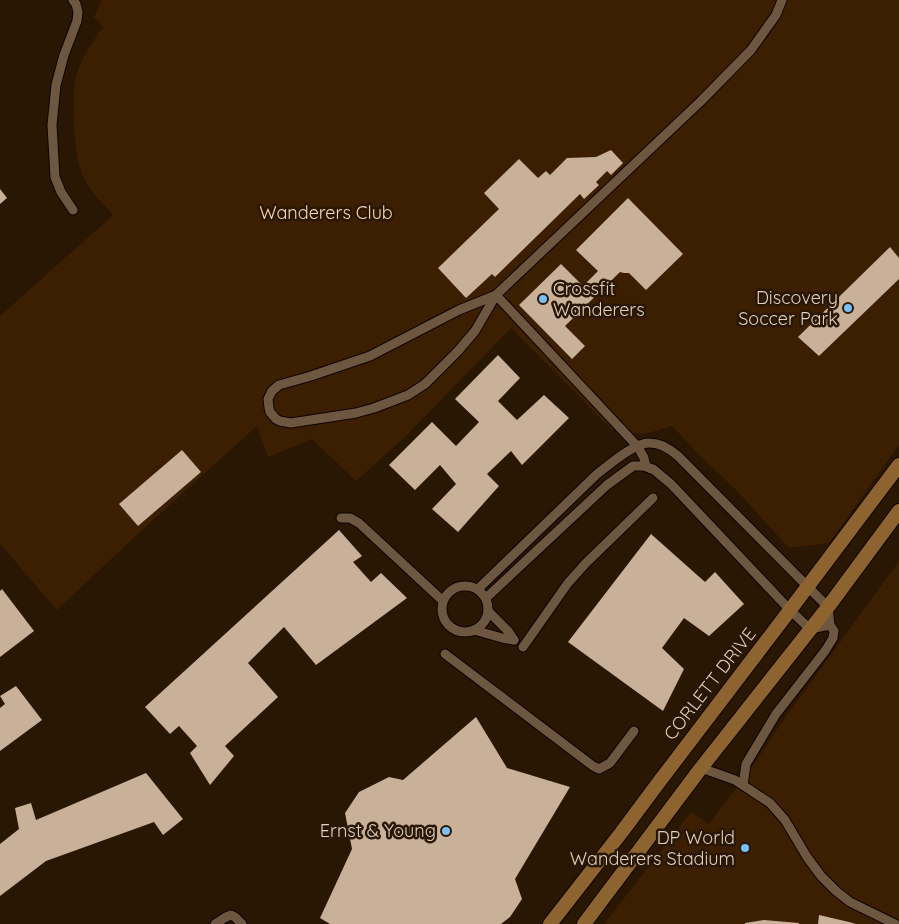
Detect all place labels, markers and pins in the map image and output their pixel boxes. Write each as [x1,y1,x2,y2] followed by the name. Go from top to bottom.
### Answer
[553,277,645,321] place label: Crossfit Wanderers
[738,286,838,330] place label: Discovery Soccer Park
[537,293,549,305] marker: Crossfit Wanderers
[842,302,854,314] marker: Discovery Soccer Park
[320,819,436,842] place label: Ernst & Young
[440,825,452,837] marker: Ernst & Young
[570,826,735,870] place label: DP World Wanderers Stadium
[739,842,751,854] marker: DP World Wanderers Stadium

